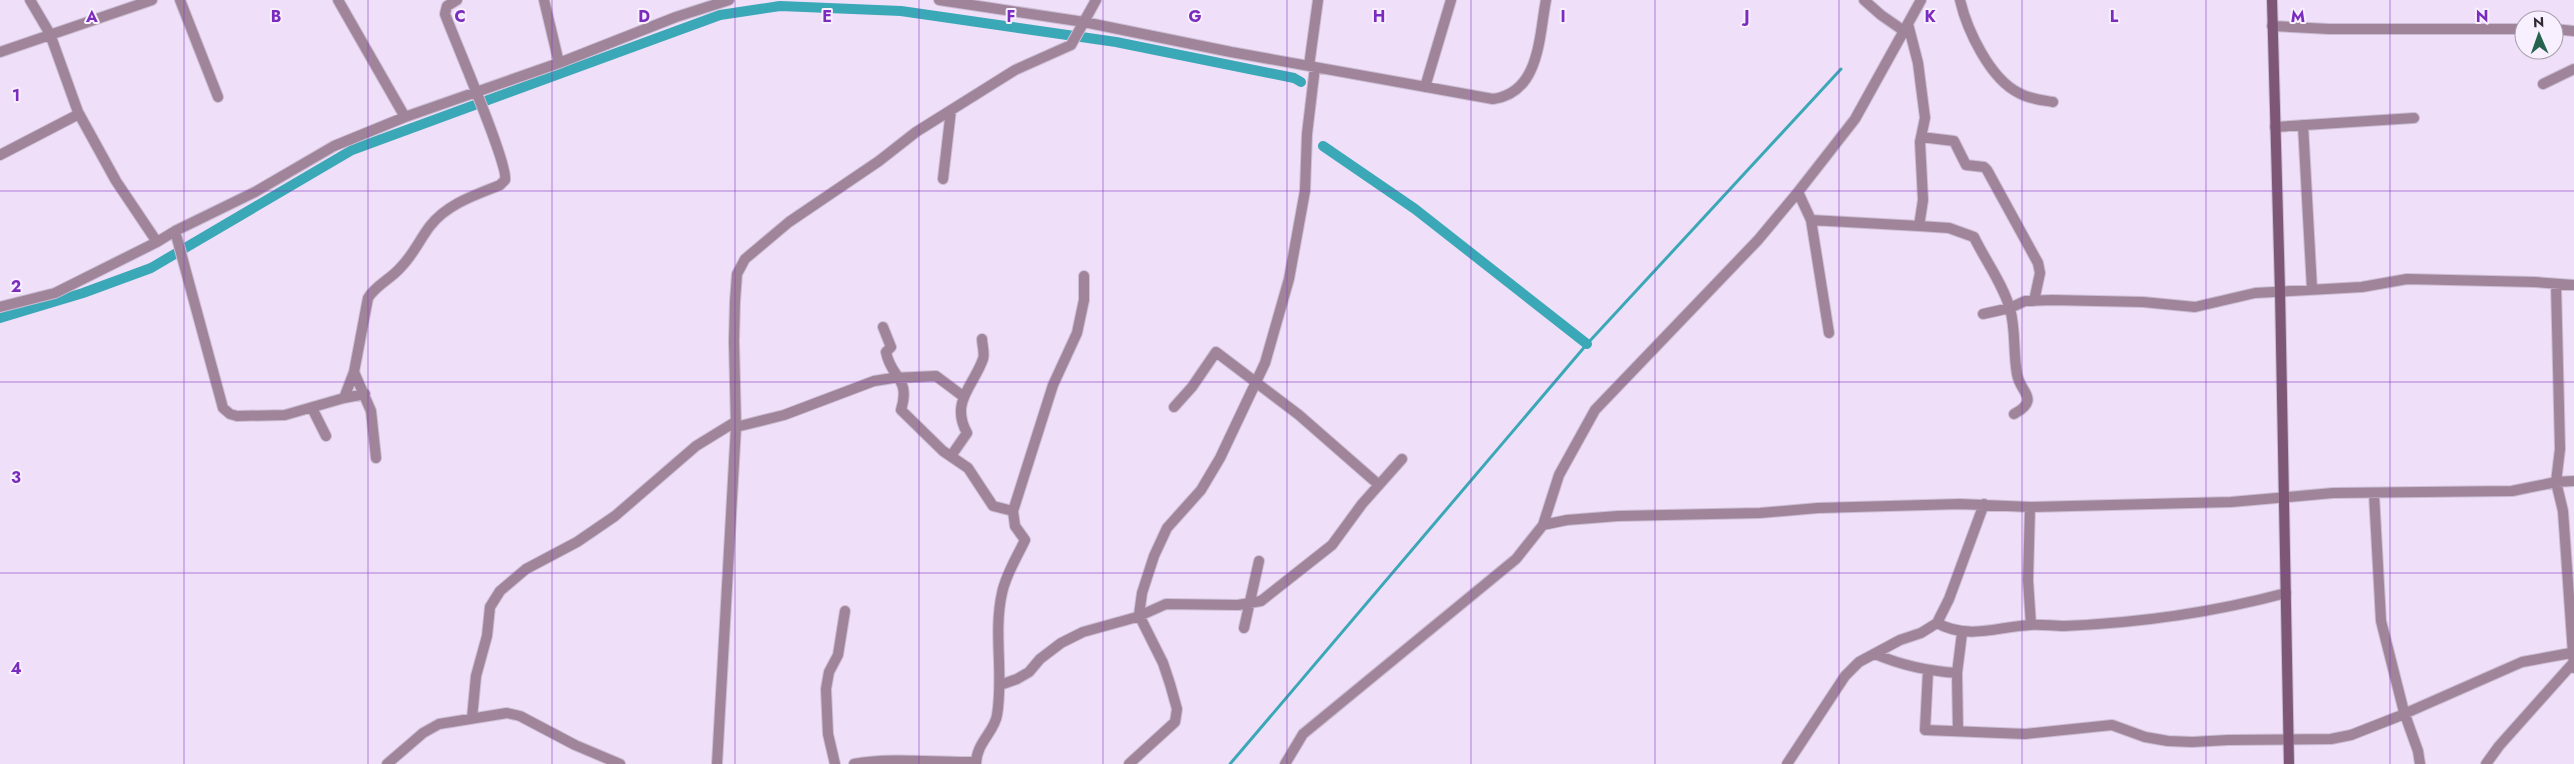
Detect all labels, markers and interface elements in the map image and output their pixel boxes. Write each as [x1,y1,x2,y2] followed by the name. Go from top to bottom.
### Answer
[85,5,98,28] text: A
[271,5,281,28] text: B
[454,5,466,28] text: C
[638,5,650,28] text: D
[822,5,832,28] text: E
[1007,5,1015,28] text: F
[1188,5,1202,28] text: G
[1373,5,1385,28] text: H
[1560,5,1566,28] text: I
[1741,5,1750,28] text: J
[1924,5,1936,28] text: K
[2110,5,2119,28] text: L
[2291,5,2305,28] text: M
[2476,5,2488,28] text: N
[2514,10,2564,60] north arrow
[2533,12,2544,32] text: N
[12,84,20,107] text: 1
[11,275,21,298] text: 2
[11,466,21,489] text: 3
[10,657,22,680] text: 4

